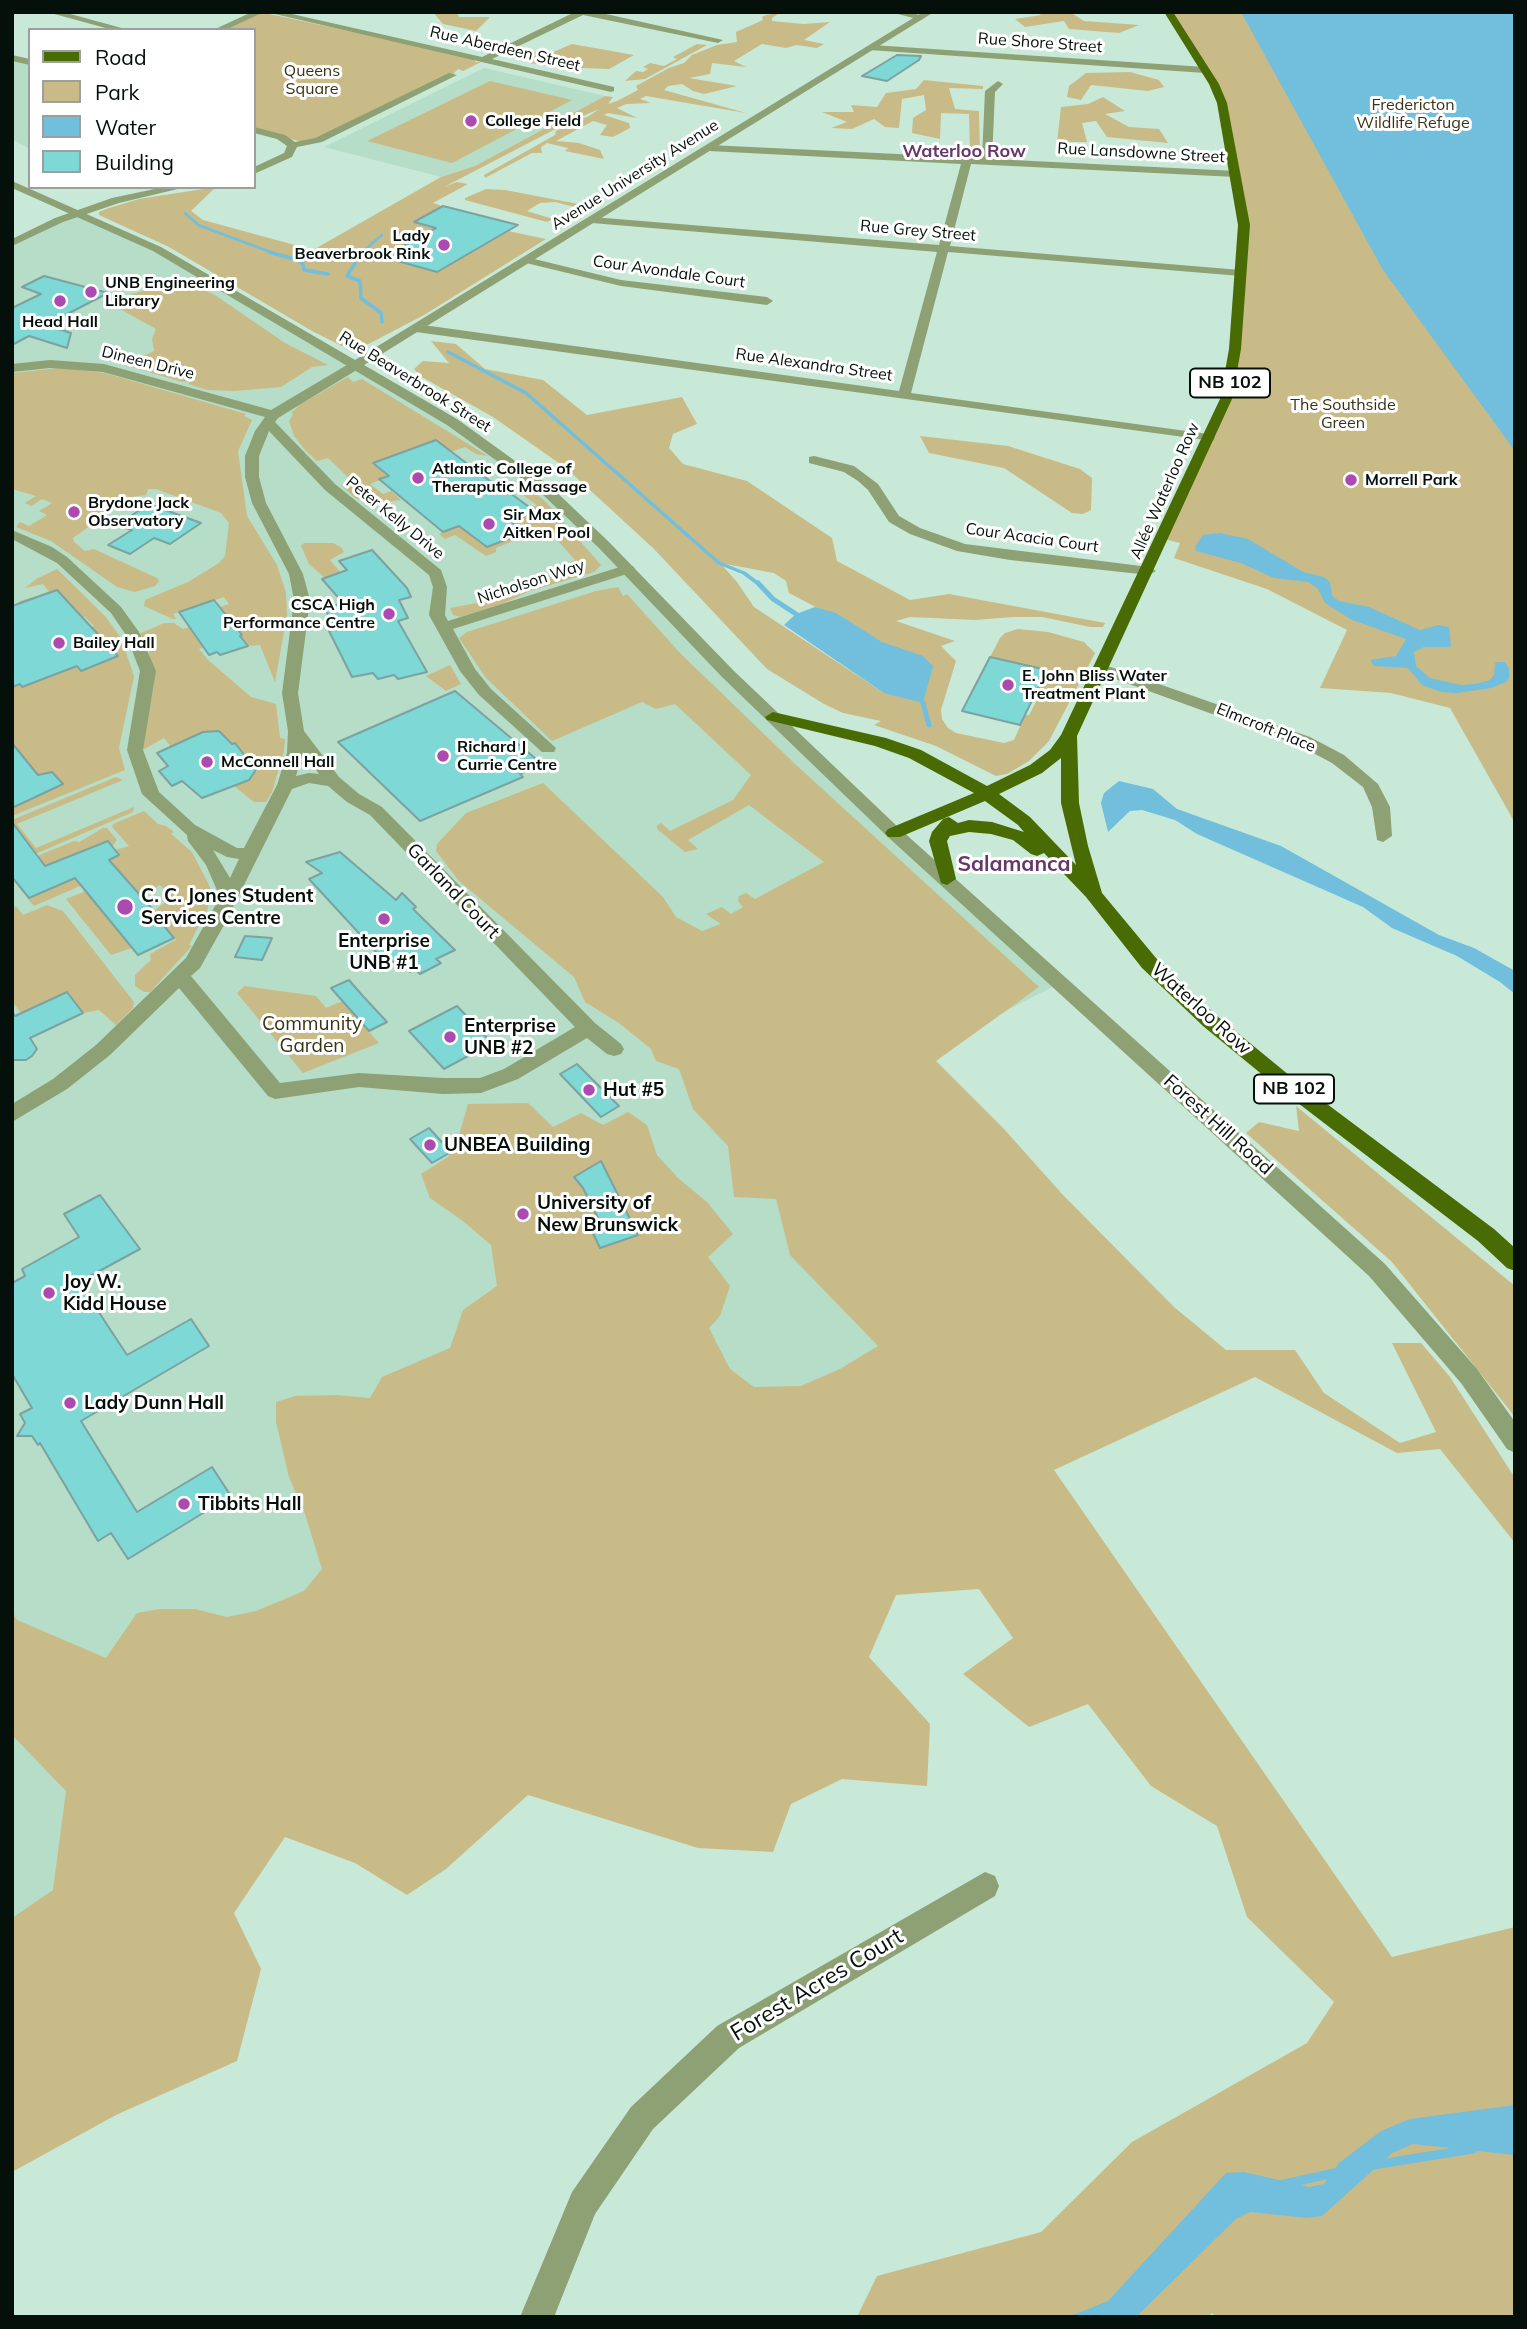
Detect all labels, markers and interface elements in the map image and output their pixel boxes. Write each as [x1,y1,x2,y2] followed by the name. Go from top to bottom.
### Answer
[428,22,582,76] street label: Rue Aberdeen Street
[28,28,256,189] legend
[977,29,1103,57] street label: Rue Shore Street
[95,44,146,70] text: Road
[284,61,340,99] park label: Queens Square
[95,79,139,105] text: Park
[1356,95,1470,133] park label: Fredericton Wildlife Refuge
[485,111,581,131] place label: College Field
[463,113,479,129] marker: College Field
[95,114,156,140] text: Water
[548,116,722,234] street label: Avenue University Avenue
[1057,139,1225,167] street label: Rue Lansdowne Street
[902,141,1026,163] district label: Waterloo Row
[95,149,174,175] text: Building
[859,216,977,246] street label: Rue Grey Street
[295,226,430,264] place label: Lady Beaverbrook Rink
[436,237,452,253] marker: Lady Beaverbrook Rink
[592,252,746,292] street label: Cour Avondale Court
[105,273,235,311] place label: UNB Engineering Library
[83,284,99,300] marker: UNB Engineering Library
[52,293,68,309] marker: Head Hall
[22,312,98,332] place label: Head Hall
[336,327,494,437] street label: Rue Beaverbrook Street
[100,342,196,384] street label: Dineen Drive
[734,344,894,386] street label: Rue Alexandra Street
[1190,368,1270,398] road number: NB 102
[1290,395,1396,433] park label: The Southside Green
[1126,420,1204,562] street label: Allée Waterloo Row
[432,459,587,497] place label: Atlantic College of Theraputic Massage
[410,470,426,486] marker: Atlantic College of Theraputic Massage
[1365,470,1458,490] place label: Morrell Park
[1343,472,1359,488] marker: Morrell Park
[342,473,448,563] street label: Peter Kelly Drive
[88,493,189,531] place label: Brydone Jack Observatory
[66,504,82,520] marker: Brydone Jack Observatory
[503,505,590,543] place label: Sir Max Aitken Pool
[481,516,497,532] marker: Sir Max Aitken Pool
[964,519,1100,557] street label: Cour Acacia Court
[475,556,587,608] street label: Nicholson Way
[223,595,375,633] place label: CSCA High Performance Centre
[381,606,397,622] marker: CSCA High Performance Centre
[73,633,155,653] place label: Bailey Hall
[51,635,67,651] marker: Bailey Hall
[1022,666,1167,704] place label: E. John Bliss Water Treatment Plant
[1000,677,1016,693] marker: E. John Bliss Water Treatment Plant
[1214,699,1318,757] street label: Elmcroft Place
[457,737,557,775] place label: Richard J Currie Centre
[435,748,451,764] marker: Richard J Currie Centre
[221,752,334,772] place label: McConnell Hall
[199,754,215,770] marker: McConnell Hall
[402,839,504,943] street label: Garland Court
[957,852,1071,878] district label: Salamanca
[141,885,314,929] place label: C. C. Jones Student Services Centre
[115,897,135,917] marker: C. C. Jones Student Services Centre
[376,911,392,927] marker: Enterprise UNB #1
[338,930,430,974] place label: Enterprise UNB #1
[1146,958,1256,1060] street label: Waterloo Row
[262,1013,362,1057] park label: Community Garden
[464,1015,556,1059] place label: Enterprise UNB #2
[442,1029,458,1045] marker: Enterprise UNB #2
[1159,1070,1277,1180] street label: Forest Hill Road
[1254,1074,1334,1104] road number: NB 102
[603,1079,664,1101] place label: Hut #5
[581,1082,597,1098] marker: Hut #5
[444,1134,590,1156] place label: UNBEA Building
[422,1137,438,1153] marker: UNBEA Building
[537,1192,678,1236] place label: University of New Brunswick
[515,1206,531,1222] marker: University of New Brunswick
[63,1271,167,1315] place label: Joy W. Kidd House
[41,1285,57,1301] marker: Joy W. Kidd House
[84,1392,224,1414] place label: Lady Dunn Hall
[62,1395,78,1411] marker: Lady Dunn Hall
[198,1493,302,1515] place label: Tibbits Hall
[176,1496,192,1512] marker: Tibbits Hall
[726,1923,908,2047] street label: Forest Acres Court

